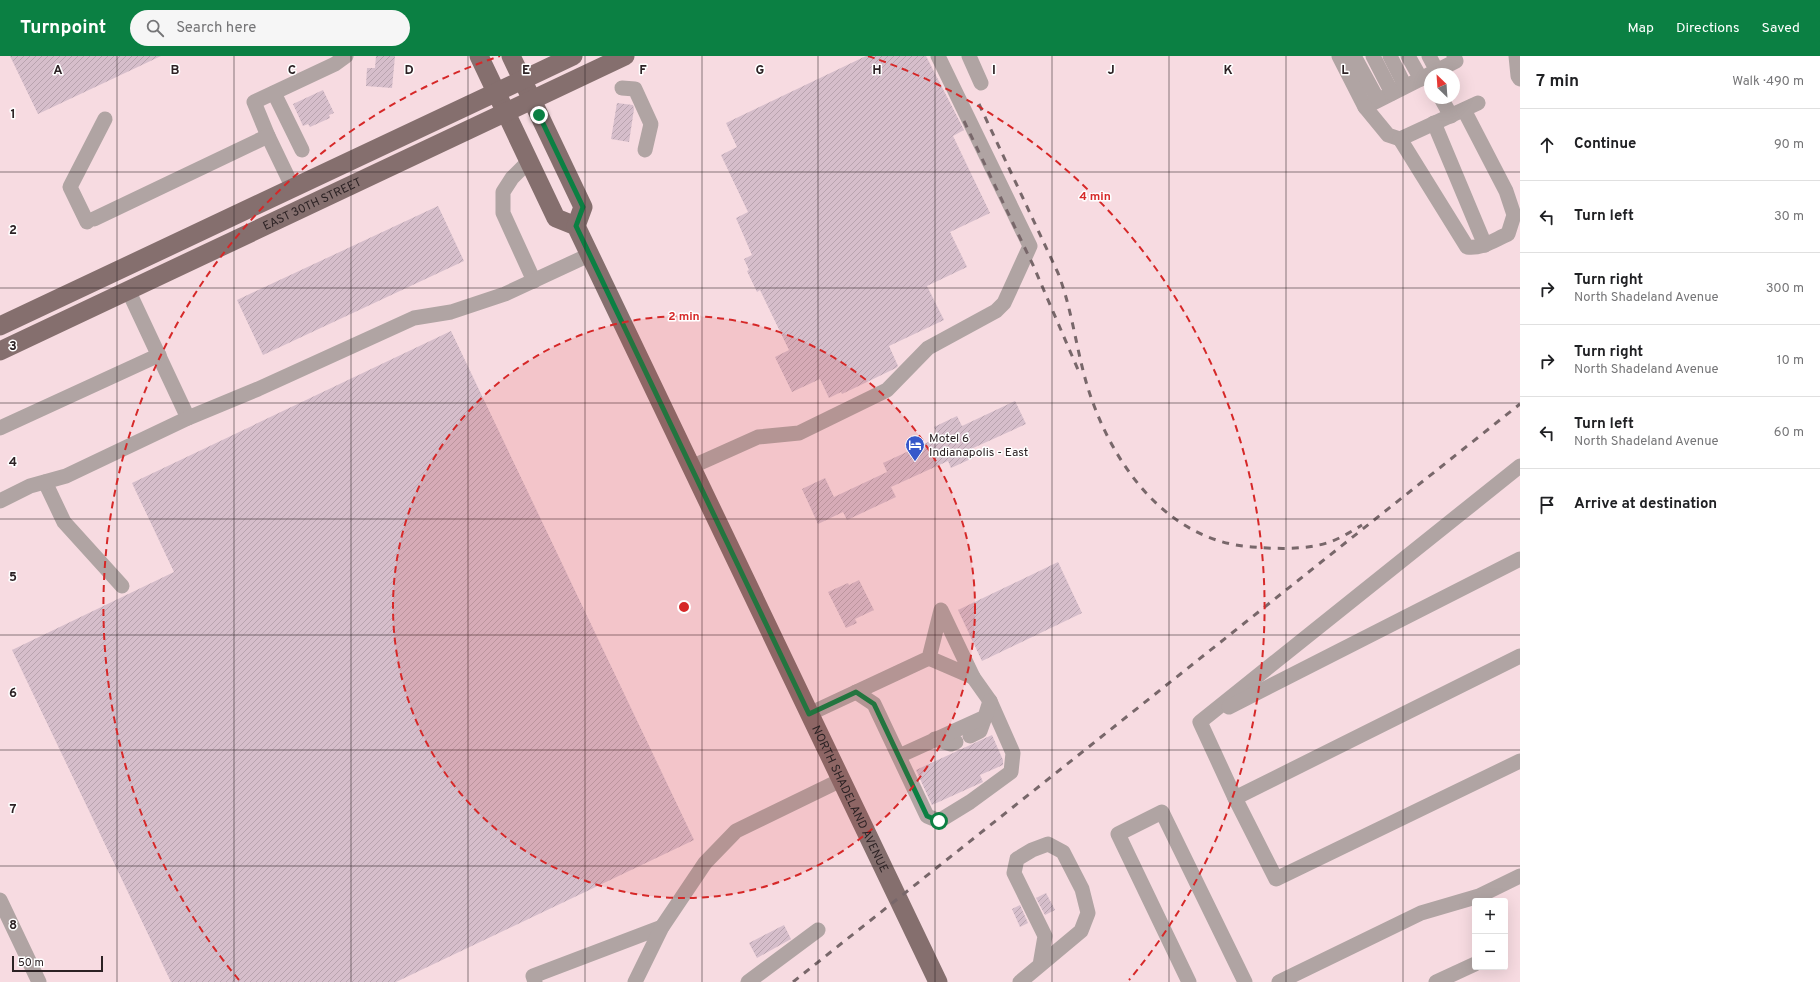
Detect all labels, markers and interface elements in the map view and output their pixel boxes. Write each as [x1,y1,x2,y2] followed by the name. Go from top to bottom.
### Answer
[130,10,410,46] search box
[20,16,106,40] text: Turnpoint
[144,17,166,39] icon: search
[176,19,256,38] text: Search here
[1628,20,1654,37] text: Map
[1676,20,1740,37] text: Directions
[1762,20,1800,37] text: Saved
[53,63,63,79] text: A
[171,63,180,79] text: B
[288,63,296,79] text: C
[404,63,414,79] text: D
[522,63,530,79] text: E
[639,63,647,79] text: F
[756,63,765,79] text: G
[872,63,882,79] text: H
[992,63,996,79] text: I
[1107,63,1115,79] text: J
[1223,63,1233,79] text: K
[1341,63,1349,79] text: L
[1424,68,1460,104] north arrow
[1536,71,1579,93] text: 7 min
[1732,74,1804,90] text: Walk · 490 m
[530,106,548,124] route end
[10,107,16,123] text: 1
[1536,134,1558,156] icon: ahead
[1574,135,1636,154] text: Continue
[1774,137,1804,153] text: 90 m
[260,174,364,235] street label: EAST 30TH STREET
[1079,189,1111,205] text: 4 min
[1536,206,1558,228] icon: left
[1574,207,1634,226] text: Turn left
[1774,209,1804,225] text: 30 m
[9,223,17,239] text: 2
[1574,271,1643,290] text: Turn right
[1536,278,1558,300] icon: right
[1766,281,1804,297] text: 300 m
[1574,290,1718,306] text: North Shadeland Avenue
[668,309,700,325] text: 2 min
[9,339,17,355] text: 3
[1574,343,1643,362] text: Turn right
[1536,350,1558,372] icon: right
[1777,353,1804,369] text: 10 m
[1574,362,1718,378] text: North Shadeland Avenue
[1574,415,1634,434] text: Turn left
[1536,422,1558,444] icon: left
[1774,425,1804,441] text: 60 m
[929,431,1028,461] place label: Motel 6 Indianapolis - East
[904,434,926,462] hotel icon: Motel 6 Indianapolis - East
[1574,434,1718,450] text: North Shadeland Avenue
[9,455,17,471] text: 4
[1536,494,1558,516] icon: arrive
[1574,495,1717,514] text: Arrive at destination
[9,570,17,586] text: 5
[677,600,691,614] centre of rings
[9,686,17,702] text: 6
[807,723,891,875] street label: NORTH SHADELAND AVENUE
[10,802,17,818] text: 7
[930,812,948,830] route start
[1472,898,1508,970] map controls
[1472,898,1508,934] button: +
[9,918,17,934] text: 8
[1472,934,1508,970] button: −
[12,954,103,973] scale bar
[18,956,44,970] text: 50 m

